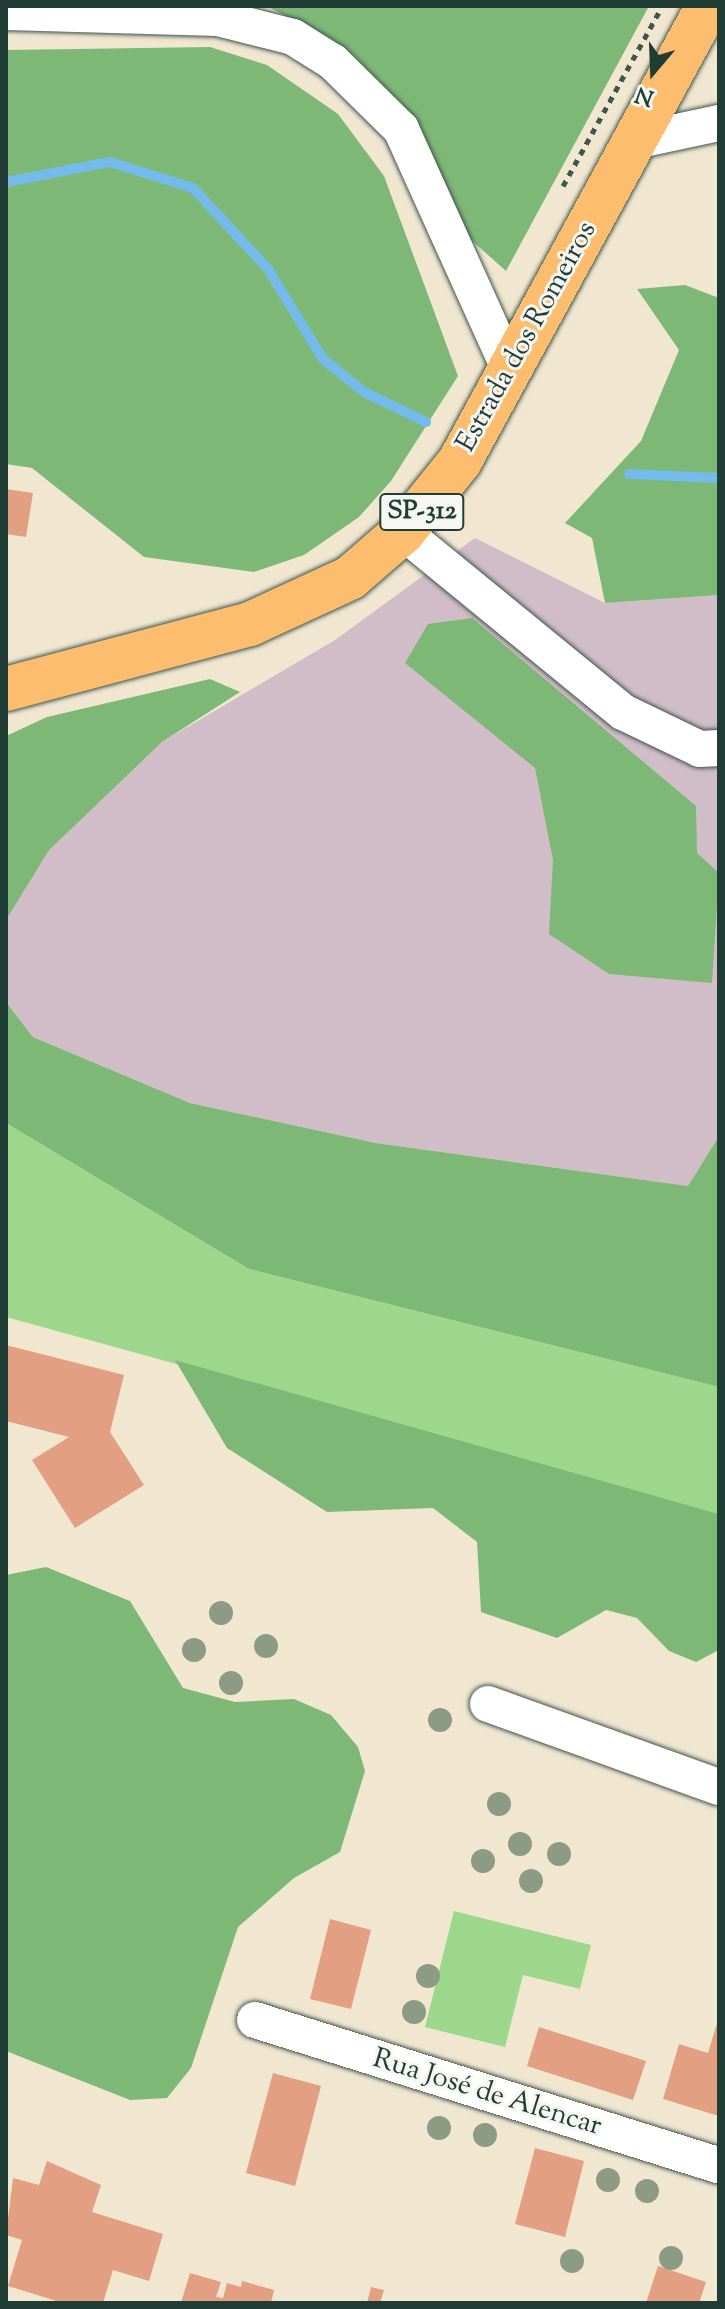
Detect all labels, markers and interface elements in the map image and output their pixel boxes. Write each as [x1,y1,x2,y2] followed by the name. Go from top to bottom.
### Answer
[613,32,693,112] north arrow
[632,77,659,113] text: N
[450,216,604,458] street label: Estrada dos Romeiros
[378,490,466,534] road number: SP-312
[369,2042,605,2144] street label: Rua José de Alencar

